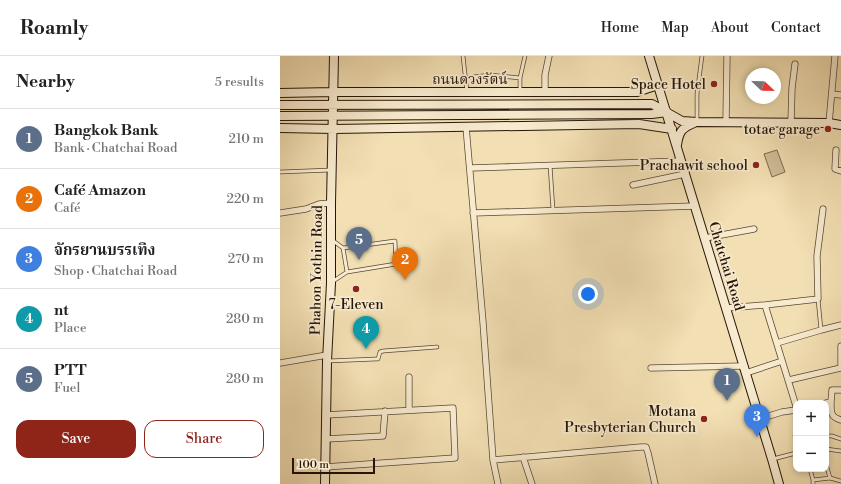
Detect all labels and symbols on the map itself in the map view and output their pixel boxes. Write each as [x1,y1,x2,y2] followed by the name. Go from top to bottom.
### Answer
[745,68,781,104] north arrow
[432,70,508,89] street label: ถนนดวงรัตน์
[631,76,706,94] place label: Space Hotel
[709,79,719,89] marker: Space Hotel
[744,121,820,139] place label: totae garage
[823,124,833,134] marker: totae garage
[640,157,748,175] place label: Prachawit school
[751,160,761,170] marker: Prachawit school
[307,205,327,335] street label: Phahon Yothin Road
[704,220,748,313] street label: Chatchai Road
[346,227,372,260] pin: 5
[392,247,418,280] pin: 2
[351,284,361,294] marker: 7-Eleven
[578,284,598,304] your location
[328,296,384,314] place label: 7-Eleven
[353,316,379,349] pin: 4
[714,368,740,401] pin: 1
[564,403,697,437] place label: Motana Presbyterian Church
[744,404,770,437] pin: 3
[699,414,709,424] marker: Motana Presbyterian Church
[292,456,375,475] scale bar

